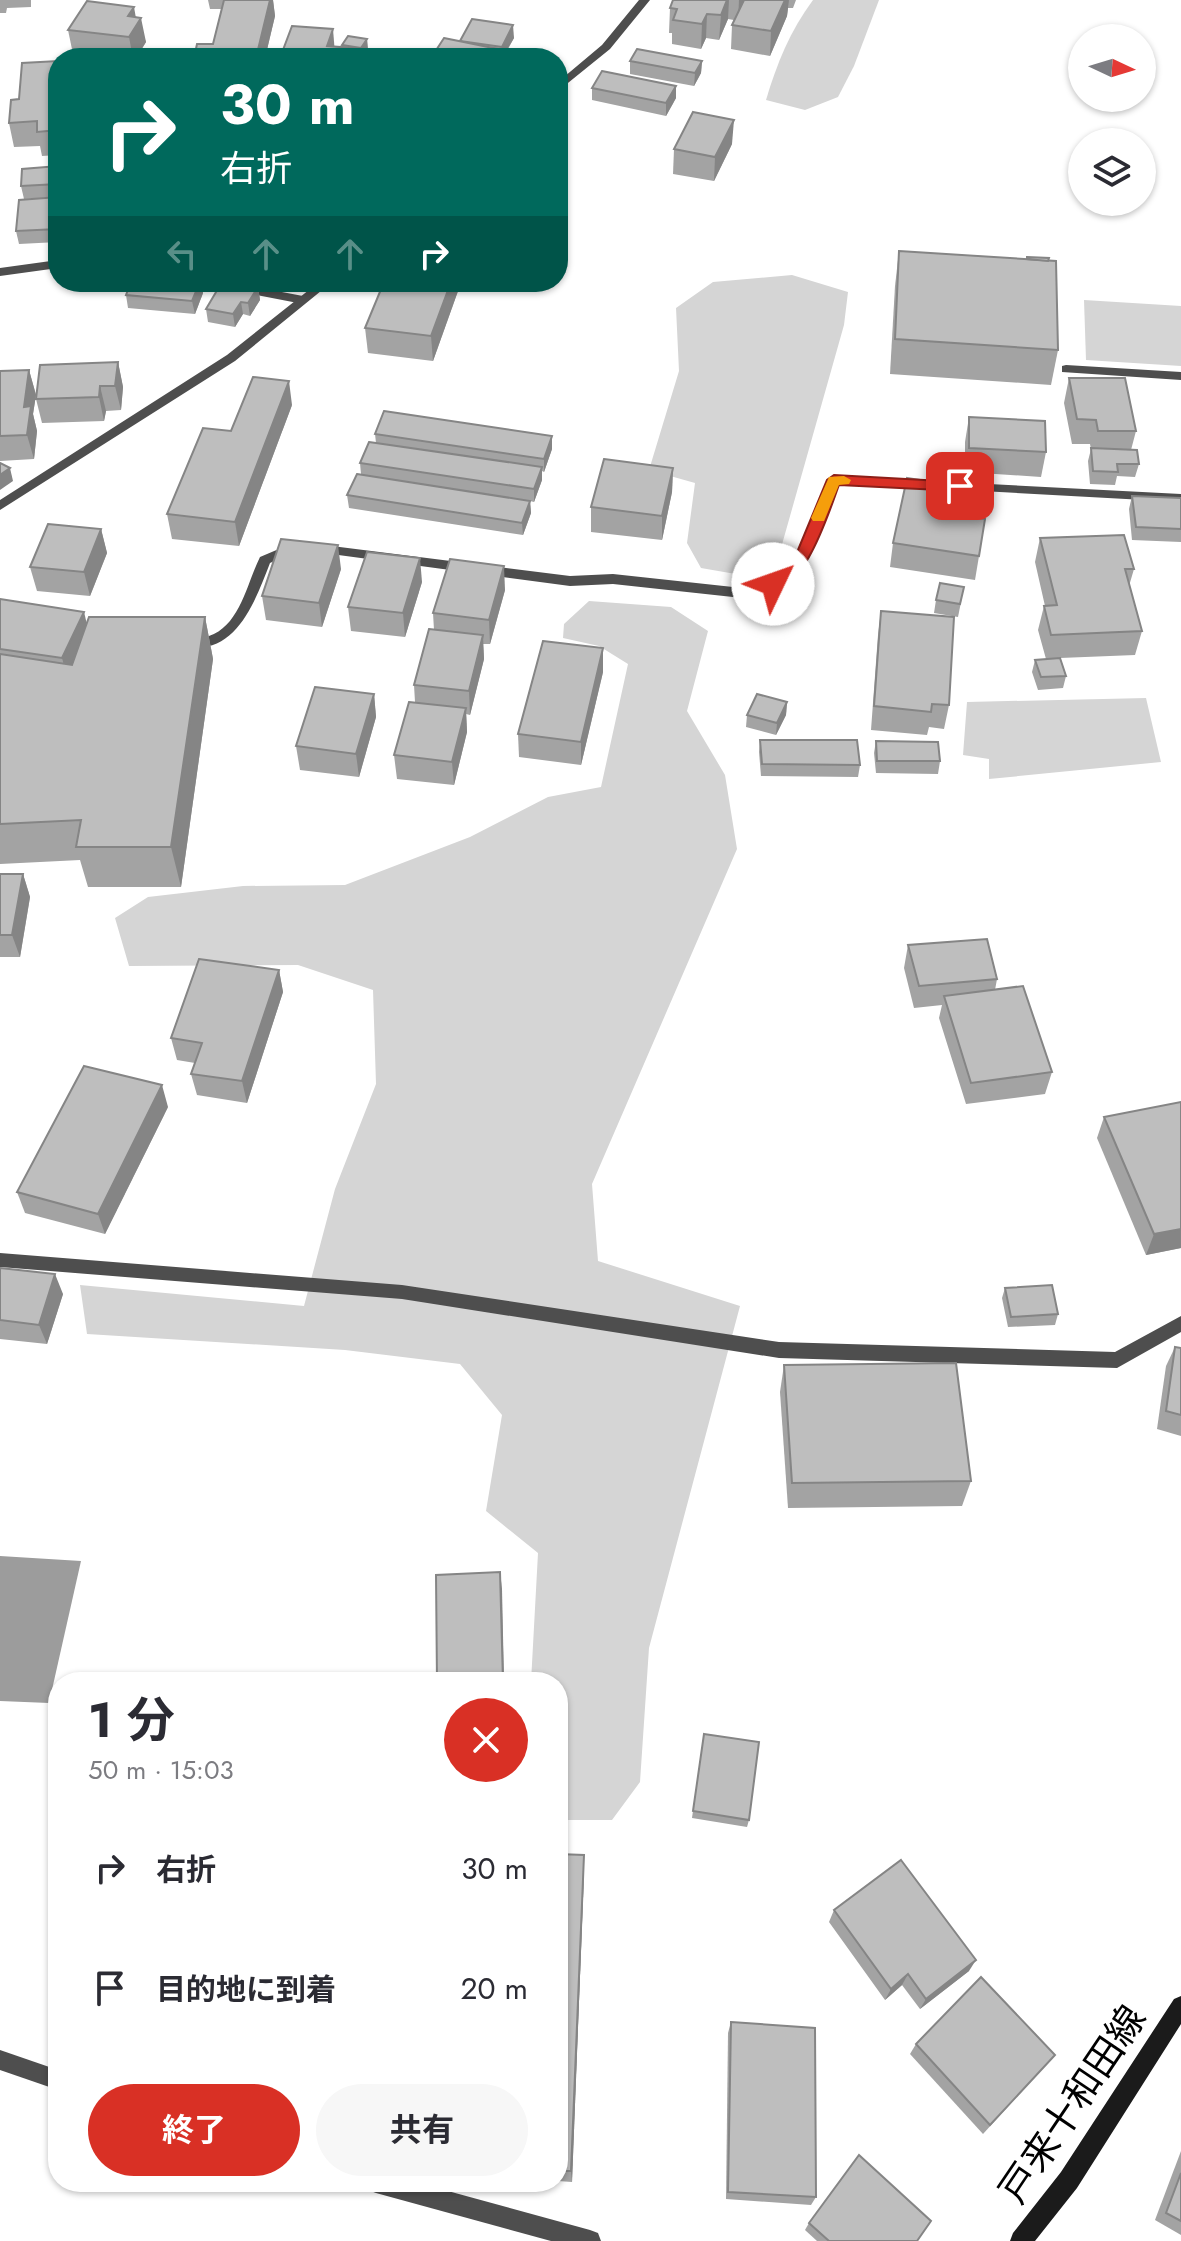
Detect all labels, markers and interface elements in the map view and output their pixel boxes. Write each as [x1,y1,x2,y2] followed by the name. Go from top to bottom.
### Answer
[1068,24,1156,112] north arrow
[1068,24,1156,216] map controls
[220,64,355,145] text: 30 m
[88,80,192,184] icon: right
[1068,128,1156,216] button: layers
[220,142,292,194] text: 右折
[160,232,204,276] icon: left
[244,232,288,276] icon: ahead
[328,232,372,276] icon: ahead
[412,232,456,276] icon: right
[926,452,994,520] pin
[938,464,982,508] icon: arrive
[731,542,815,626] position arrow
[88,1686,175,1755] text: 1 分
[444,1698,528,1782] button: close
[88,1751,234,1789] text: 50 m · 15:03
[88,1846,132,1890] icon: right
[461,1847,528,1890] text: 30 m
[156,1848,216,1891] text: 右折
[88,1966,132,2010] icon: arrive
[461,1967,528,2010] text: 20 m
[156,1968,336,2011] text: 目的地に到着
[985,1994,1159,2214] street label: 戸来十和田線
[88,2084,300,2176] button: 終了
[316,2084,528,2176] button: 共有

